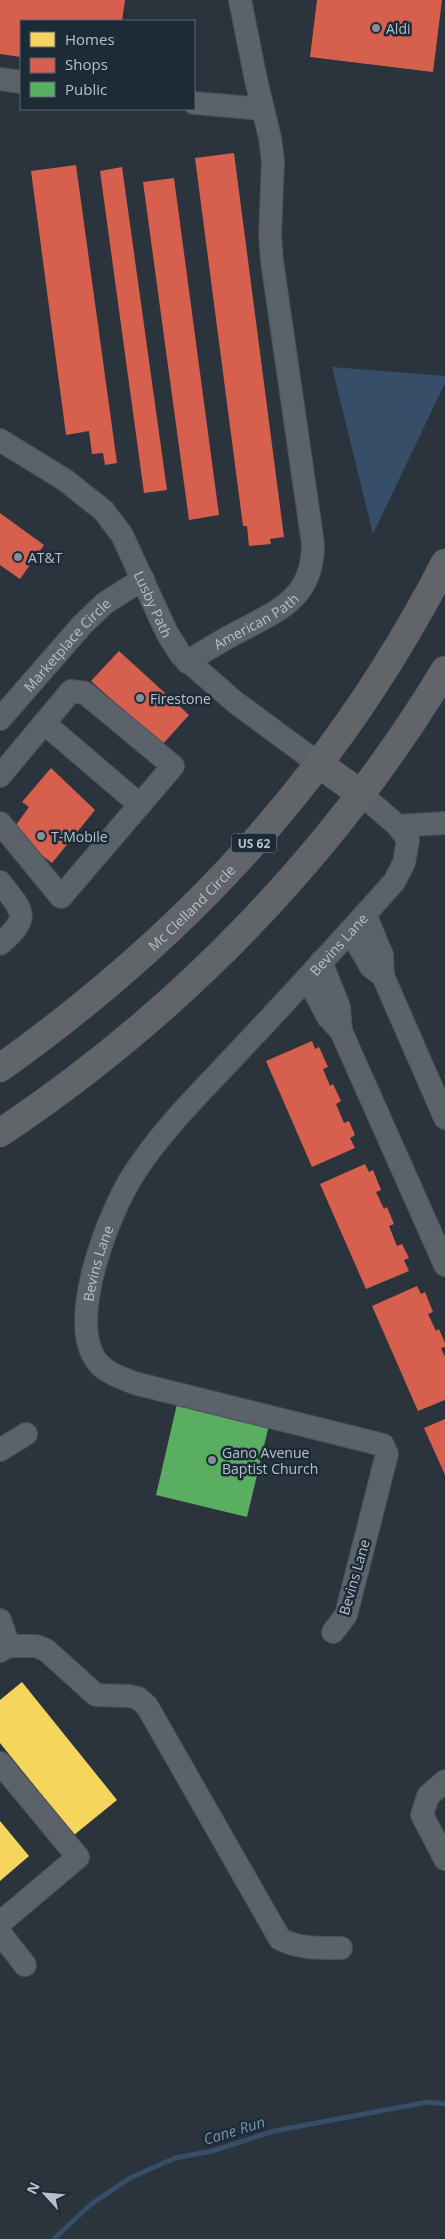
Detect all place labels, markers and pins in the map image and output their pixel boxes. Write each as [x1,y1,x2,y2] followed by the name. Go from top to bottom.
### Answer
[386,19,411,38] place label: Aldi
[370,22,382,34] marker: Aldi
[28,548,63,567] place label: AT&T
[12,551,24,563] marker: AT&T
[150,689,211,708] place label: Firestone
[134,692,146,704] marker: Firestone
[51,827,108,846] place label: T-Mobile
[35,830,47,842] marker: T-Mobile
[222,1443,318,1478] place label: Gano Avenue Baptist Church
[206,1454,218,1466] marker: Gano Avenue Baptist Church

